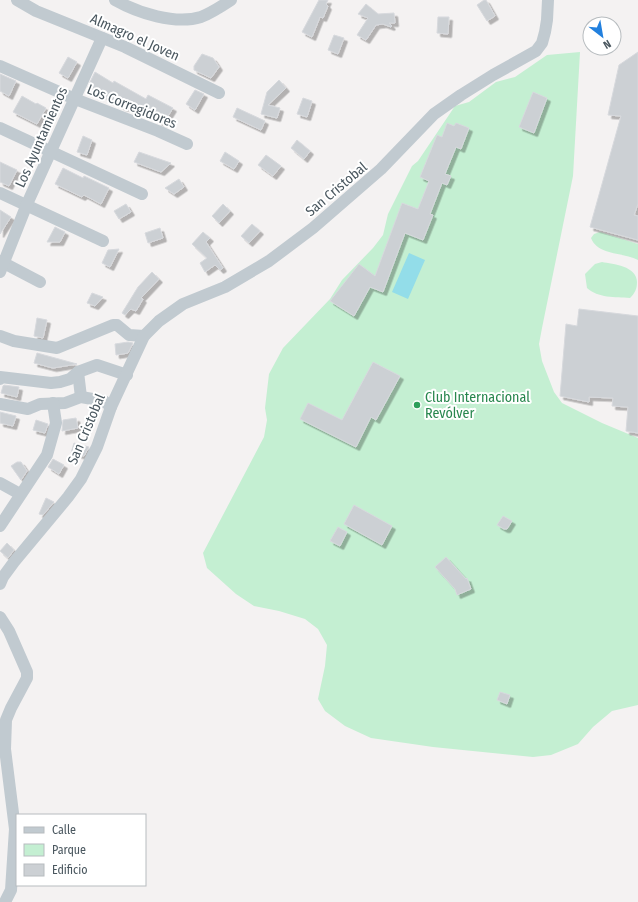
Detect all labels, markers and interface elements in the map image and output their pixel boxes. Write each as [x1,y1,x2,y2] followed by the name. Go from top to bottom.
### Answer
[88,10,182,65] street label: Almagro el Joven
[582,16,622,56] north arrow
[601,37,613,51] text: N
[84,81,179,132] street label: Los Corregidores
[12,84,71,190] street label: Los Ayuntamientos
[302,159,371,220] street label: San Cristobal
[425,389,530,422] place label: Club Internacional Revólver
[64,391,109,467] street label: San Cristobal
[412,400,422,410] marker: Club Internacional Revólver
[16,814,146,886] legend
[52,823,76,837] text: Calle
[52,843,86,857] text: Parque
[52,863,88,877] text: Edificio

